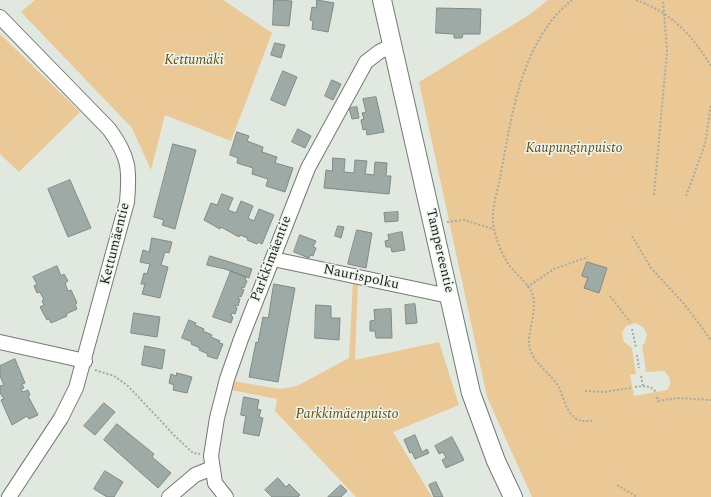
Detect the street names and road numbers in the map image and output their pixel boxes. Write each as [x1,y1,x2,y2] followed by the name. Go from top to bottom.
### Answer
[98,201,134,287] street label: Kettumäentie
[421,207,457,295] street label: Tampereentie
[248,214,296,304] street label: Parkkimäentie
[322,262,400,294] street label: Naurispolku

